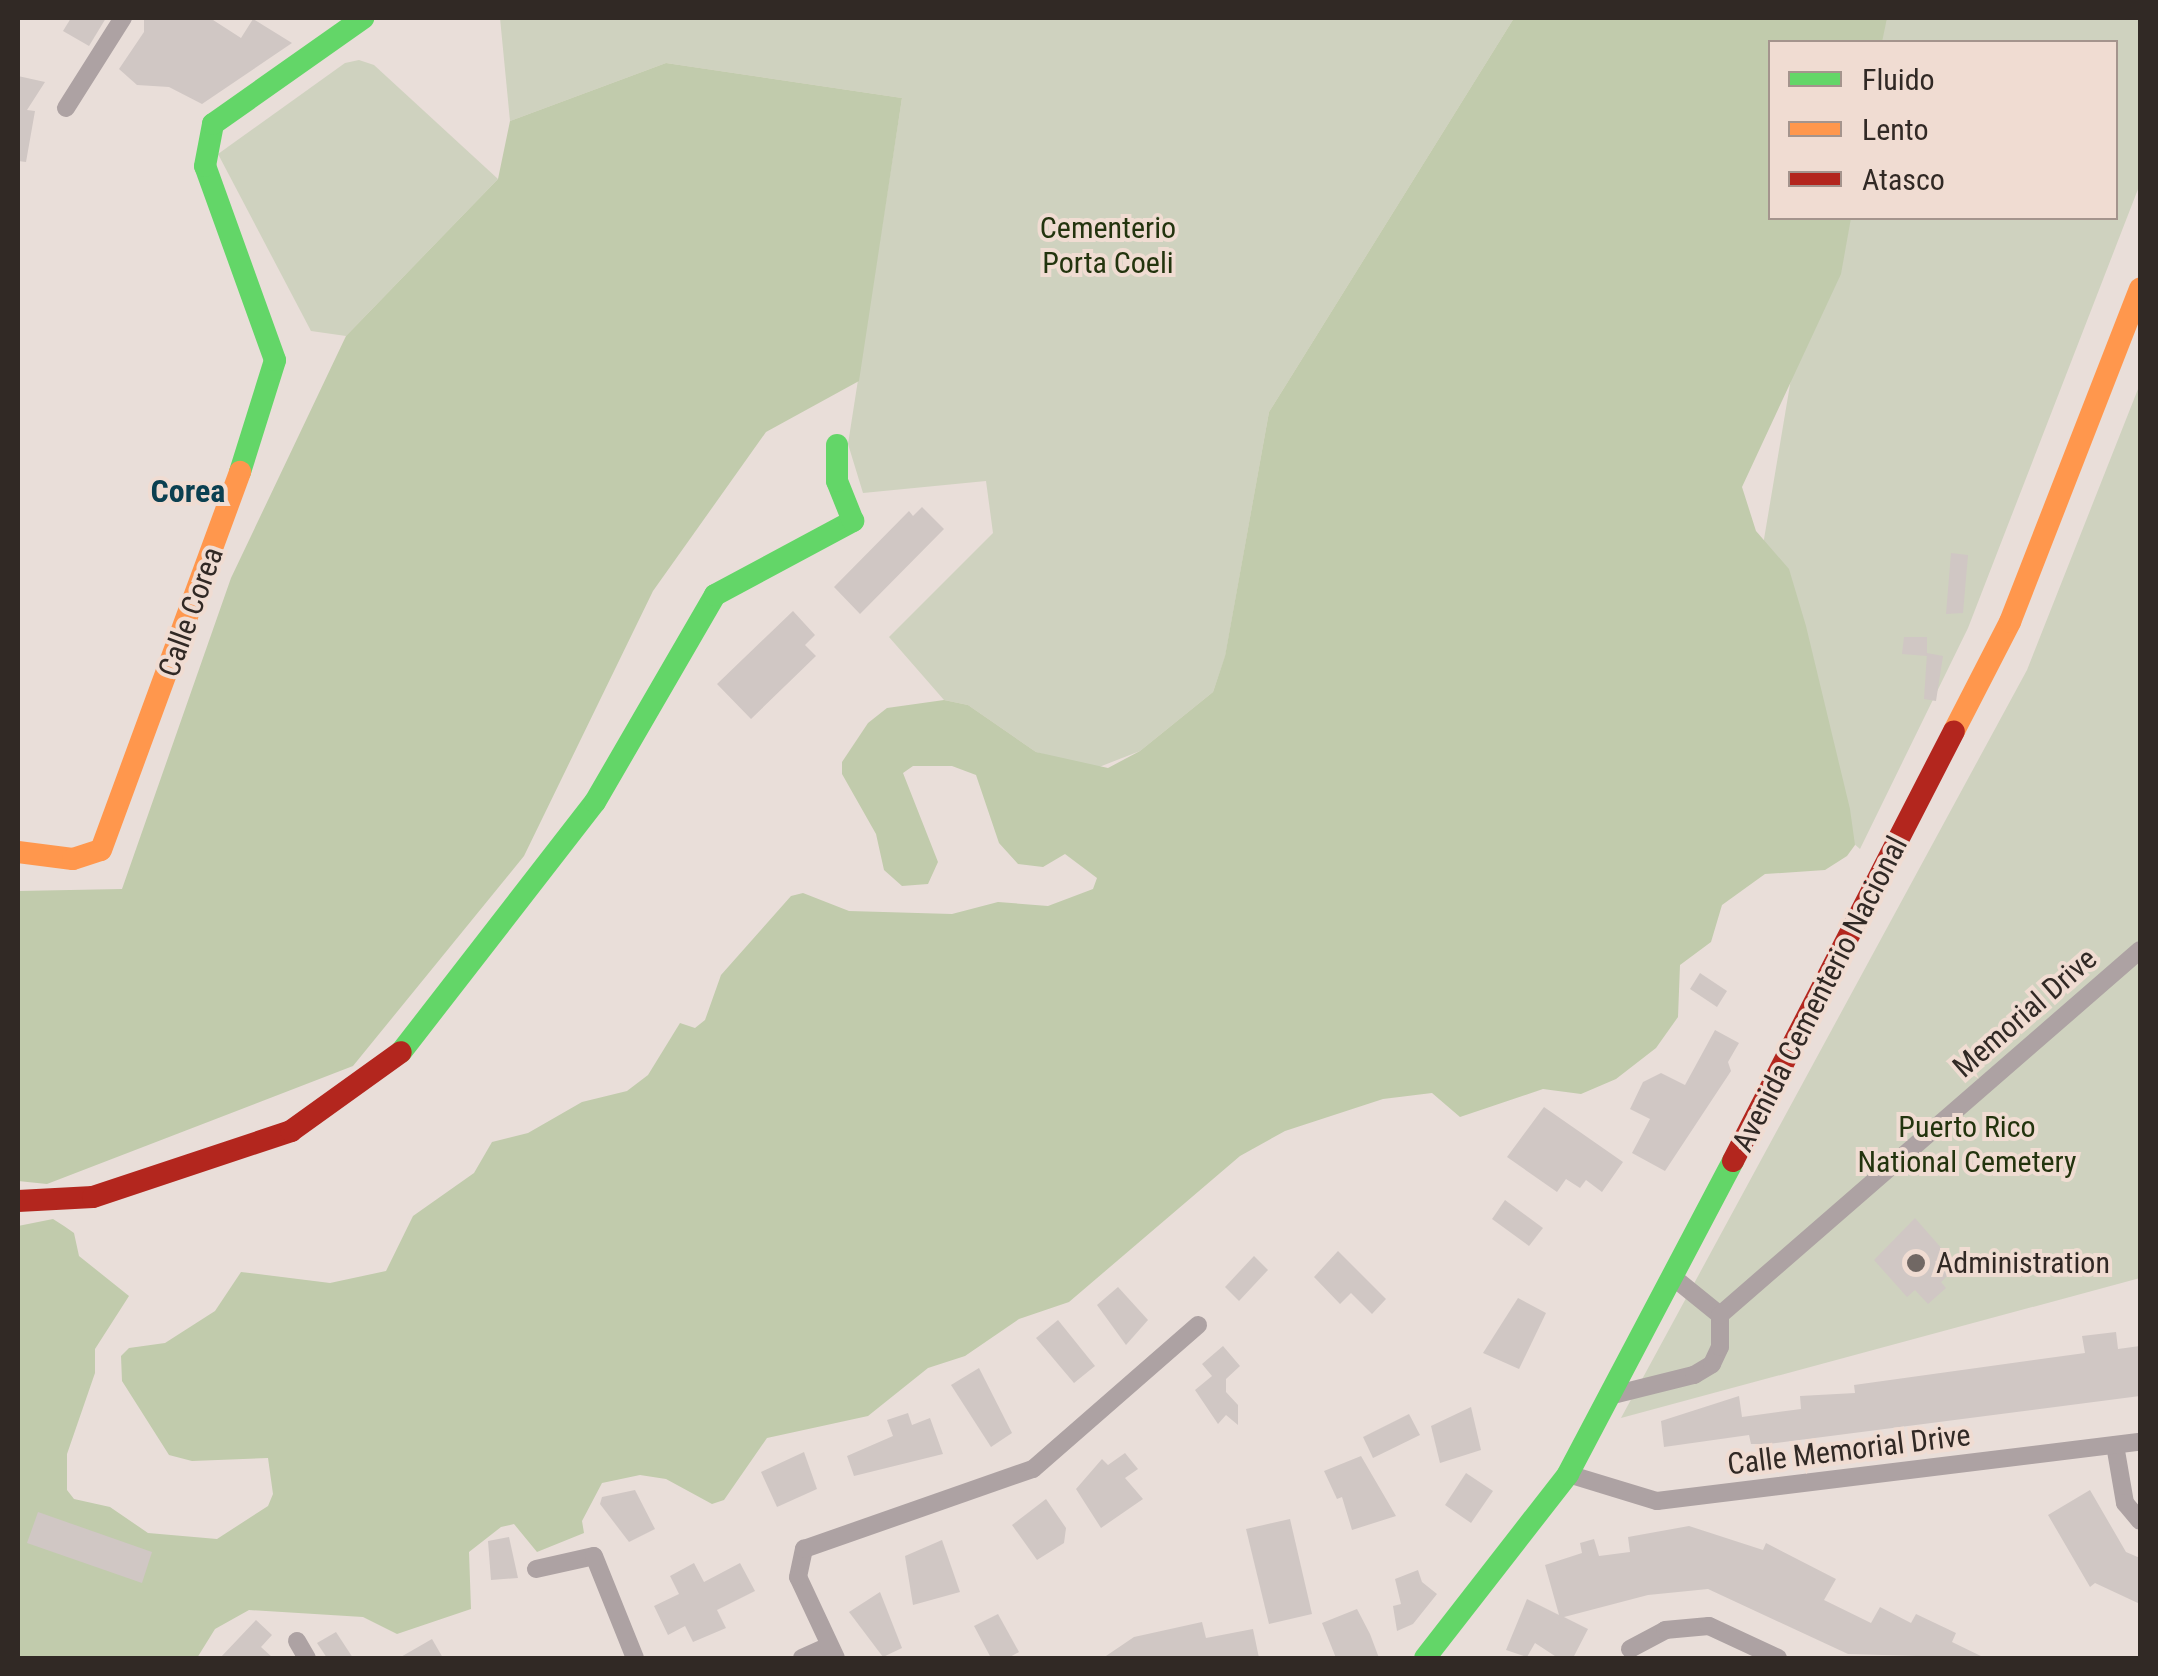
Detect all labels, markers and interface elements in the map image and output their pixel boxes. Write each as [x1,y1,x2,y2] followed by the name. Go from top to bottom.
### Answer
[1768,40,2118,220] legend
[1862,62,1935,97] text: Fluido
[1862,112,1929,147] text: Lento
[1862,162,1945,197] text: Atasco
[1040,210,1176,280] park label: Cementerio Porta Coeli
[151,472,225,510] district label: Corea
[151,542,231,682] street label: Calle Corea
[1725,831,1915,1157] street label: Avenida Cementerio Nacional
[1946,941,2104,1085] street label: Memorial Drive
[1857,1109,2077,1180] park label: Puerto Rico National Cemetery
[1936,1245,2110,1281] place label: Administration
[1905,1252,1927,1274] marker: Administration
[1725,1417,1973,1483] street label: Calle Memorial Drive

